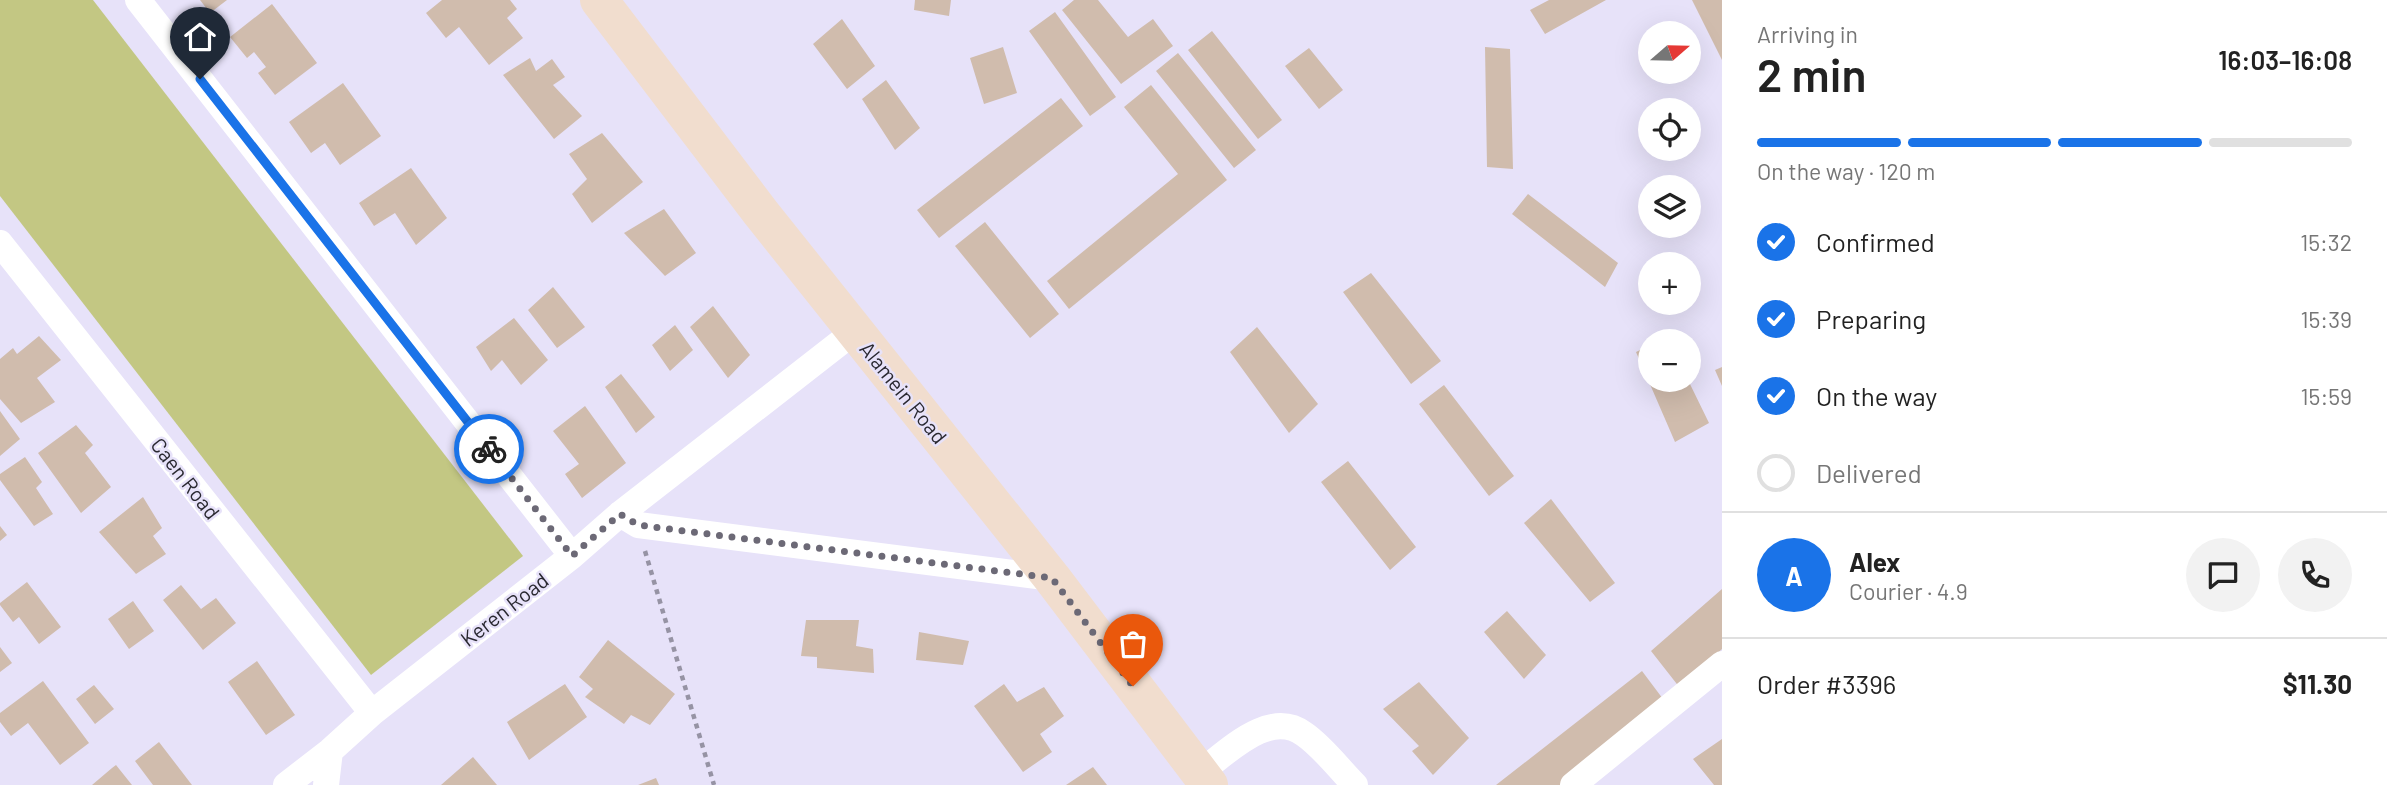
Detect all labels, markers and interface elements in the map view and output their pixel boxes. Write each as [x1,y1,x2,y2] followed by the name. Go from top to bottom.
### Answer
[170,7,230,79] pin
[181,18,219,56] icon: home
[1757,20,1858,48] text: Arriving in
[1638,21,1701,84] north arrow
[1638,21,1701,392] map controls
[2218,44,2352,75] text: 16:03–16:08
[1757,46,1866,101] text: 2 min
[1638,98,1701,161] button: locate
[1757,157,1935,185] text: On the way · 120 m
[1638,175,1701,238] button: layers
[1757,223,1795,261] icon: check
[1816,226,1935,257] text: Confirmed
[2300,228,2352,256] text: 15:32
[1638,252,1701,315] button: +
[1757,300,1795,338] icon: check
[1816,303,1926,334] text: Preparing
[2301,305,2352,333] text: 15:39
[1638,329,1701,392] button: −
[855,336,953,448] street label: Alamein Road
[1757,377,1795,415] icon: check
[1816,380,1937,411] text: On the way
[2301,382,2352,410] text: 15:59
[454,414,524,484] courier
[470,430,508,468] icon: bike
[146,432,226,524] street label: Caen Road
[1816,457,1922,488] text: Delivered
[2186,538,2260,612] button: chat
[2278,538,2352,612] button: phone
[1849,546,1900,577] text: Alex
[1785,560,1803,591] text: A
[455,567,553,651] street label: Keren Road
[1849,577,1968,605] text: Courier · 4.9
[1103,614,1163,686] pin
[1114,625,1152,663] icon: bag
[1757,668,1896,699] text: Order #3396
[2283,668,2352,699] text: $11.30

